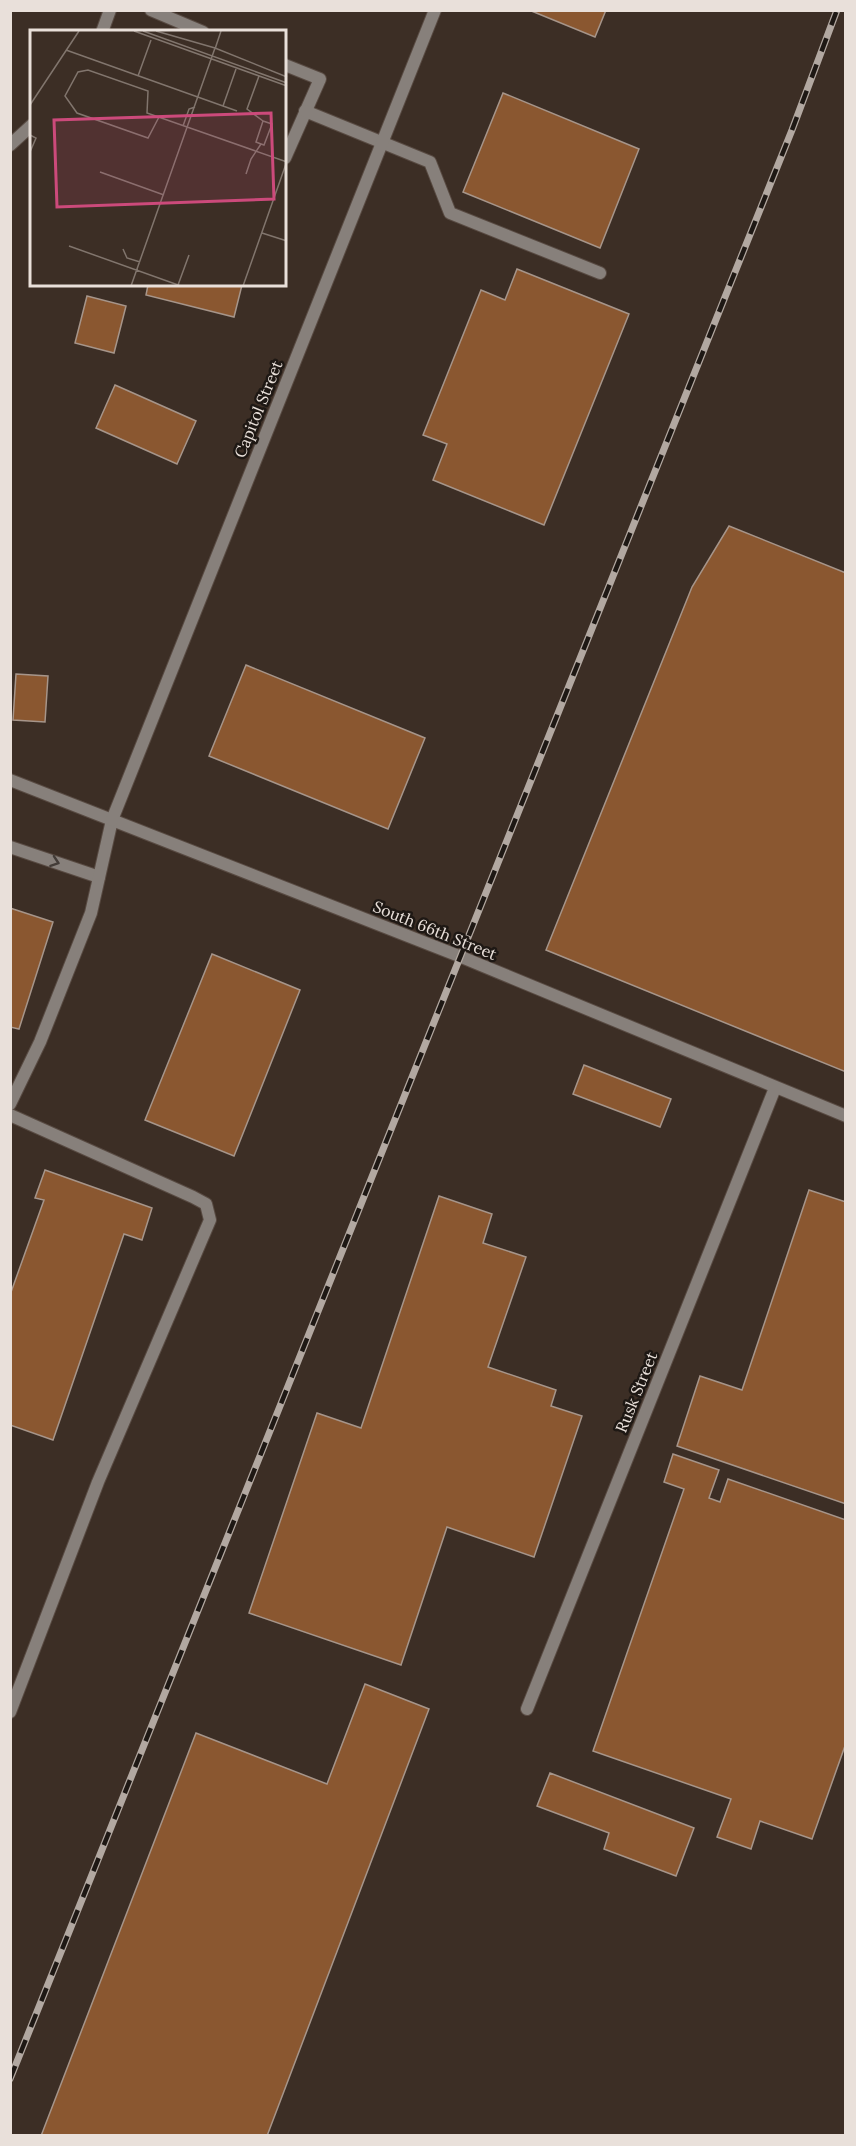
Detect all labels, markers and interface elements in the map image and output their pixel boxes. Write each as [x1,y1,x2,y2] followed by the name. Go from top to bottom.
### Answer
[30,30,286,286] inset map
[229,357,287,461] street label: Capitol Street
[49,855,59,868] one-way arrow
[370,896,501,964] street label: South 66th Street
[611,1348,662,1435] street label: Rusk Street

